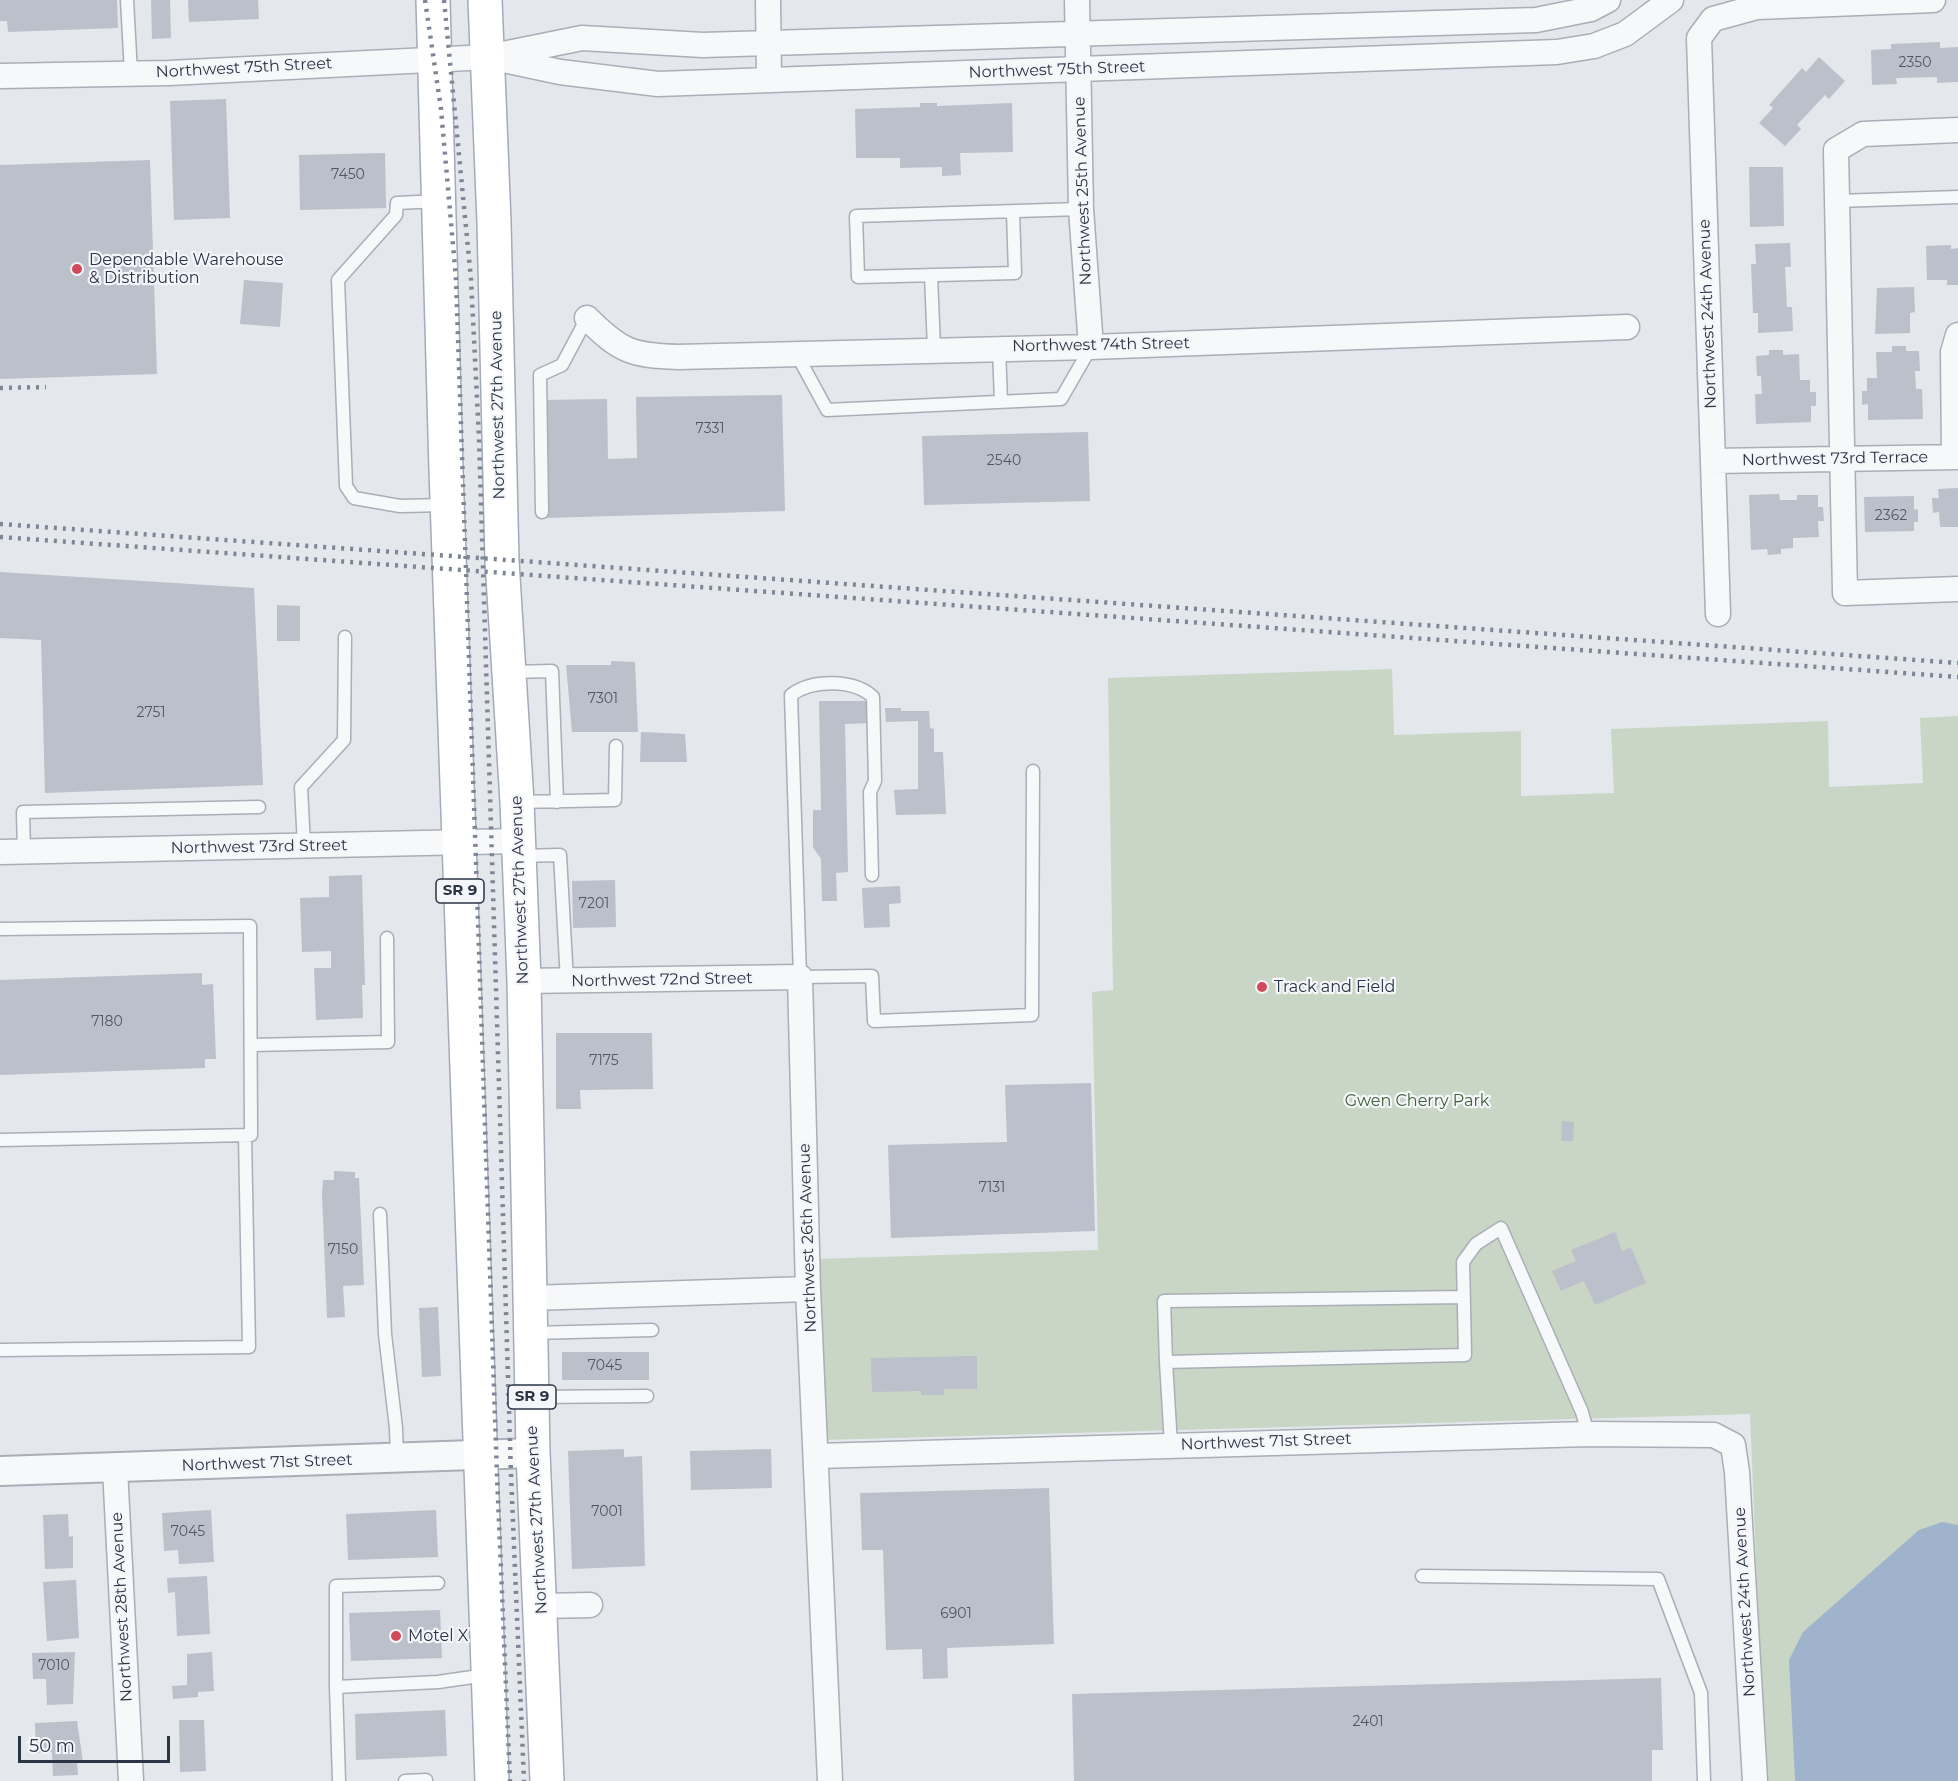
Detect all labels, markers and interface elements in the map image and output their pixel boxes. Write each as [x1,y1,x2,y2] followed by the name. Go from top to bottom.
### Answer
[155,54,333,82] street label: Northwest 75th Street
[1899,55,1931,71] house number: 2350
[968,57,1146,83] street label: Northwest 75th Street
[1070,96,1096,286] street label: Northwest 25th Avenue
[331,167,365,183] house number: 7450
[1695,219,1721,409] street label: Northwest 24th Avenue
[89,250,284,288] place label: Dependable Warehouse & Distribution
[70,262,84,276] marker: Dependable Warehouse & Distribution
[487,310,509,500] street label: Northwest 27th Avenue
[1012,334,1190,356] street label: Northwest 74th Street
[696,421,724,437] house number: 7331
[1742,448,1928,470] street label: Northwest 73rd Terrace
[987,453,1021,469] house number: 2540
[1875,508,1907,524] house number: 2362
[588,691,618,707] house number: 7301
[137,705,165,721] house number: 2751
[507,795,533,985] street label: Northwest 27th Avenue
[170,836,348,858] street label: Northwest 73rd Street
[436,879,484,903] road number: SR 9
[579,896,609,912] house number: 7201
[571,969,753,991] street label: Northwest 72nd Street
[1274,977,1395,997] place label: Track and Field
[1255,980,1269,994] marker: Track and Field
[91,1014,123,1030] house number: 7180
[589,1053,619,1069] house number: 7175
[1345,1091,1489,1111] park label: Gwen Cherry Park
[795,1143,821,1333] street label: Northwest 26th Avenue
[979,1180,1005,1196] house number: 7131
[328,1242,358,1258] house number: 7150
[588,1358,622,1374] house number: 7045
[508,1385,556,1409] road number: SR 9
[522,1425,552,1615] street label: Northwest 27th Avenue
[1180,1429,1352,1455] street label: Northwest 71st Street
[181,1450,353,1476] street label: Northwest 71st Street
[591,1504,623,1520] house number: 7001
[1730,1507,1760,1697] street label: Northwest 24th Avenue
[107,1512,137,1702] street label: Northwest 28th Avenue
[171,1524,205,1540] house number: 7045
[940,1606,972,1622] house number: 6901
[408,1626,468,1646] place label: Motel X
[389,1629,403,1643] marker: Motel X
[38,1658,70,1674] house number: 7010
[1352,1714,1384,1730] house number: 2401
[21,1724,172,1762] scale bar
[29,1735,75,1757] text: 50 m

